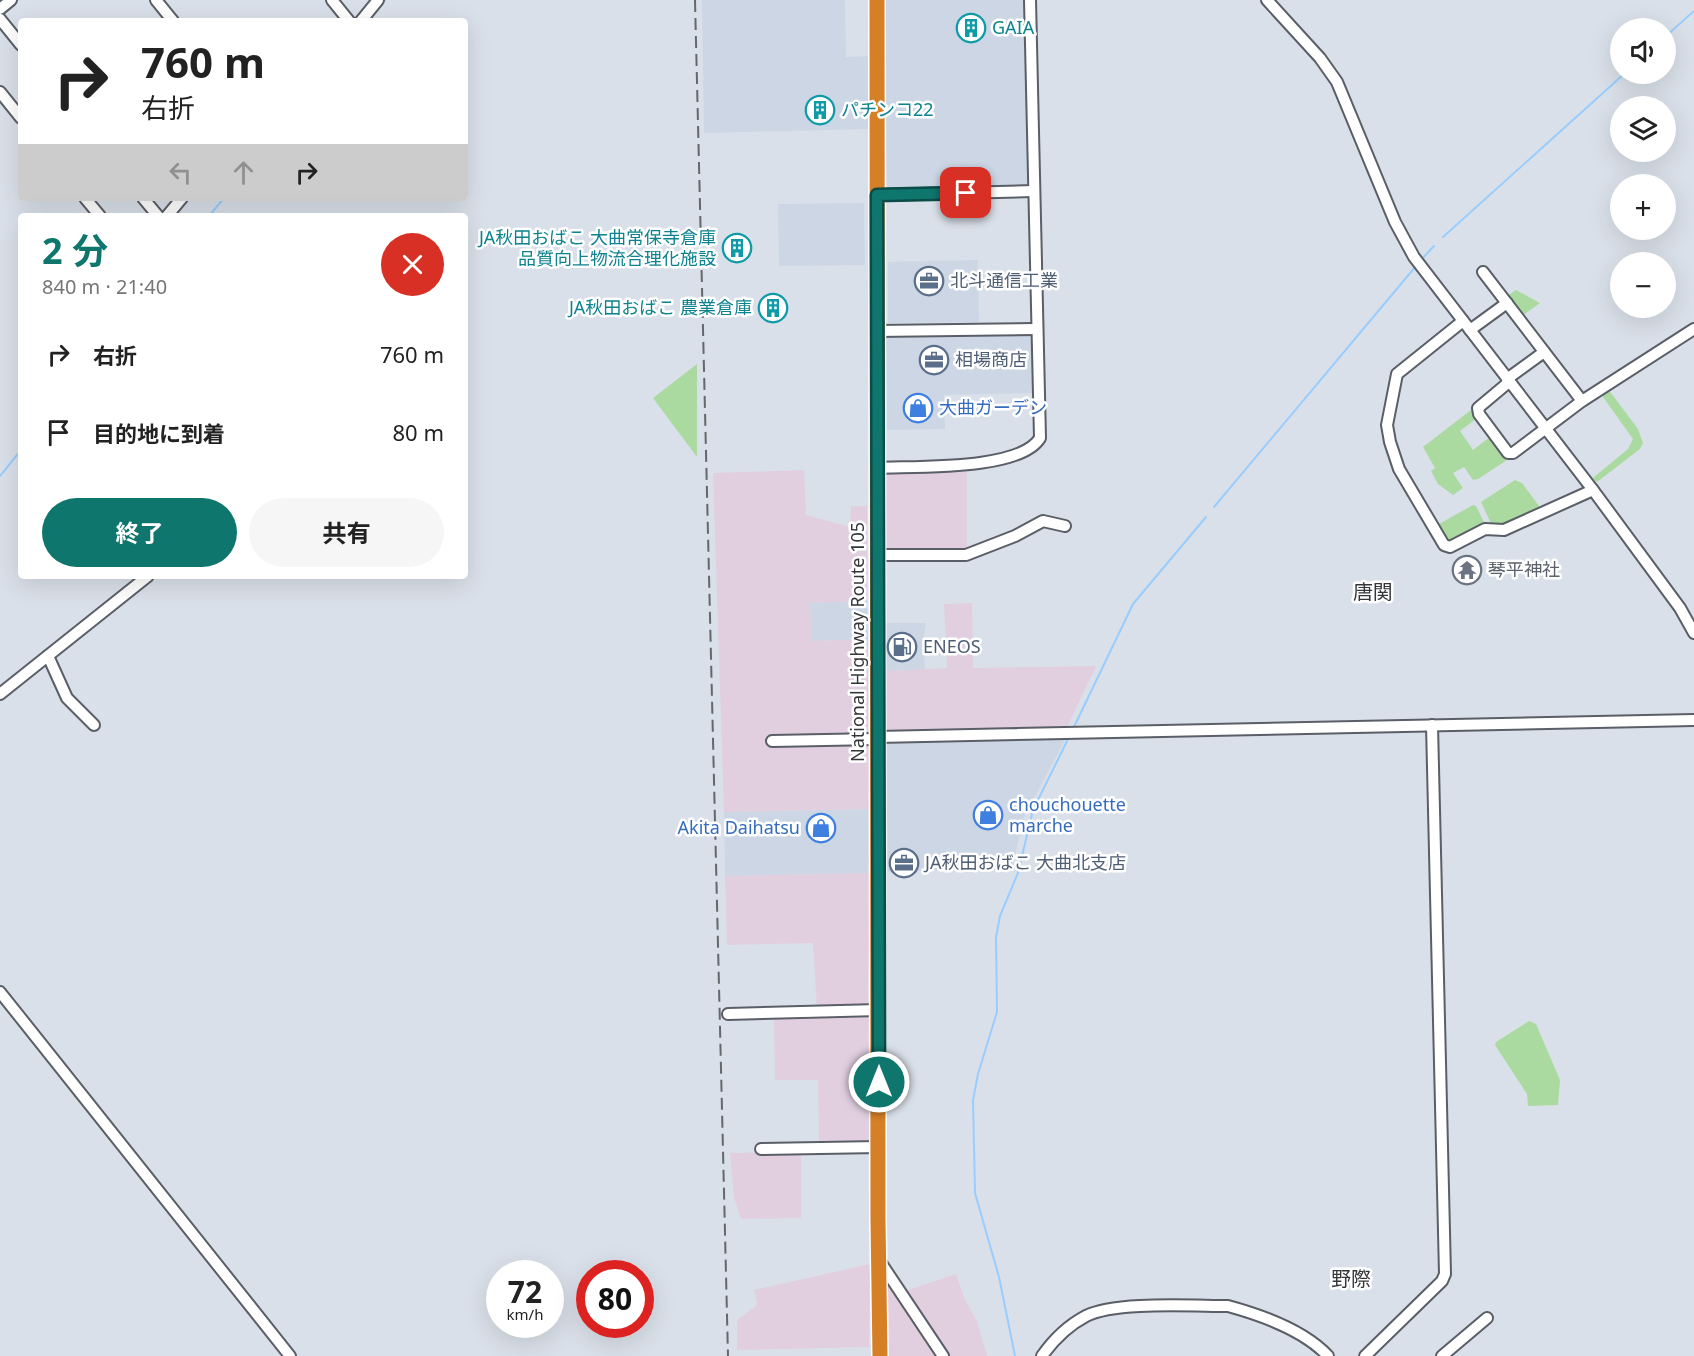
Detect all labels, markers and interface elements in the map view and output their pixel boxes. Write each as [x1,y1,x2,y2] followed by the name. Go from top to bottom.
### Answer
[955,12,987,44] building icon: GAIA
[992,15,1035,39] place label: GAIA
[1610,18,1676,318] map controls
[1610,18,1676,84] button: sound
[141,33,265,90] text: 760 m
[42,42,120,120] icon: right
[141,89,195,126] text: 右折
[804,94,836,126] building icon: パチンコ22
[1610,96,1676,162] button: layers
[841,97,934,121] place label: パチンコ22
[164,156,197,189] icon: left
[227,156,260,189] icon: ahead
[290,156,323,189] icon: right
[940,167,991,218] pin
[1610,174,1676,240] button: +
[949,176,982,209] icon: arrive
[477,225,716,270] place label: JA秋田おばこ 大曲常保寺倉庫 品質向上物流合理化施設
[42,226,108,275] text: 2 分
[721,232,753,264] building icon: JA秋田おばこ 大曲常保寺倉庫 品質向上物流合理化施設
[381,233,444,296] button: close
[1610,252,1676,318] button: −
[913,265,945,297] office icon: 北斗通信工業
[950,268,1058,292] place label: 北斗通信工業
[42,273,167,300] text: 840 m · 21:40
[757,292,789,324] building icon: JA秋田おばこ 農業倉庫
[567,295,752,319] place label: JA秋田おばこ 農業倉庫
[42,338,75,371] icon: right
[380,339,444,369] text: 760 m
[93,340,137,370] text: 右折
[918,344,950,376] office icon: 相場商店
[955,347,1027,371] place label: 相場商店
[902,392,934,424] shop icon: 大曲ガーデン
[939,395,1047,419] place label: 大曲ガーデン
[42,416,75,449] icon: arrive
[393,417,444,447] text: 80 m
[93,418,225,448] text: 目的地に到着
[42,498,237,567] button: 終了
[249,498,444,567] button: 共有
[845,522,869,762] street label: National Highway Route 105
[1451,554,1483,586] temple icon: 琴平神社
[1488,557,1560,581] place label: 琴平神社
[1353,578,1393,605] district label: 唐関
[886,631,918,663] fuel station icon: ENEOS
[923,634,981,658] place label: ENEOS
[1009,792,1126,837] place label: chouchouette marche
[972,799,1004,831] shop icon: chouchouette marche
[805,812,837,844] shop icon: Akita Daihatsu
[678,815,800,839] place label: Akita Daihatsu
[888,847,920,879] office icon: JA秋田おばこ 大曲北支店
[923,850,1126,874] place label: JA秋田おばこ 大曲北支店
[847,1050,911,1114] position arrow
[576,1260,654,1338] speed limit sign: 80
[1331,1265,1371,1292] district label: 野際
[508,1271,542,1312] text: 72
[507,1304,543,1324] text: km/h

